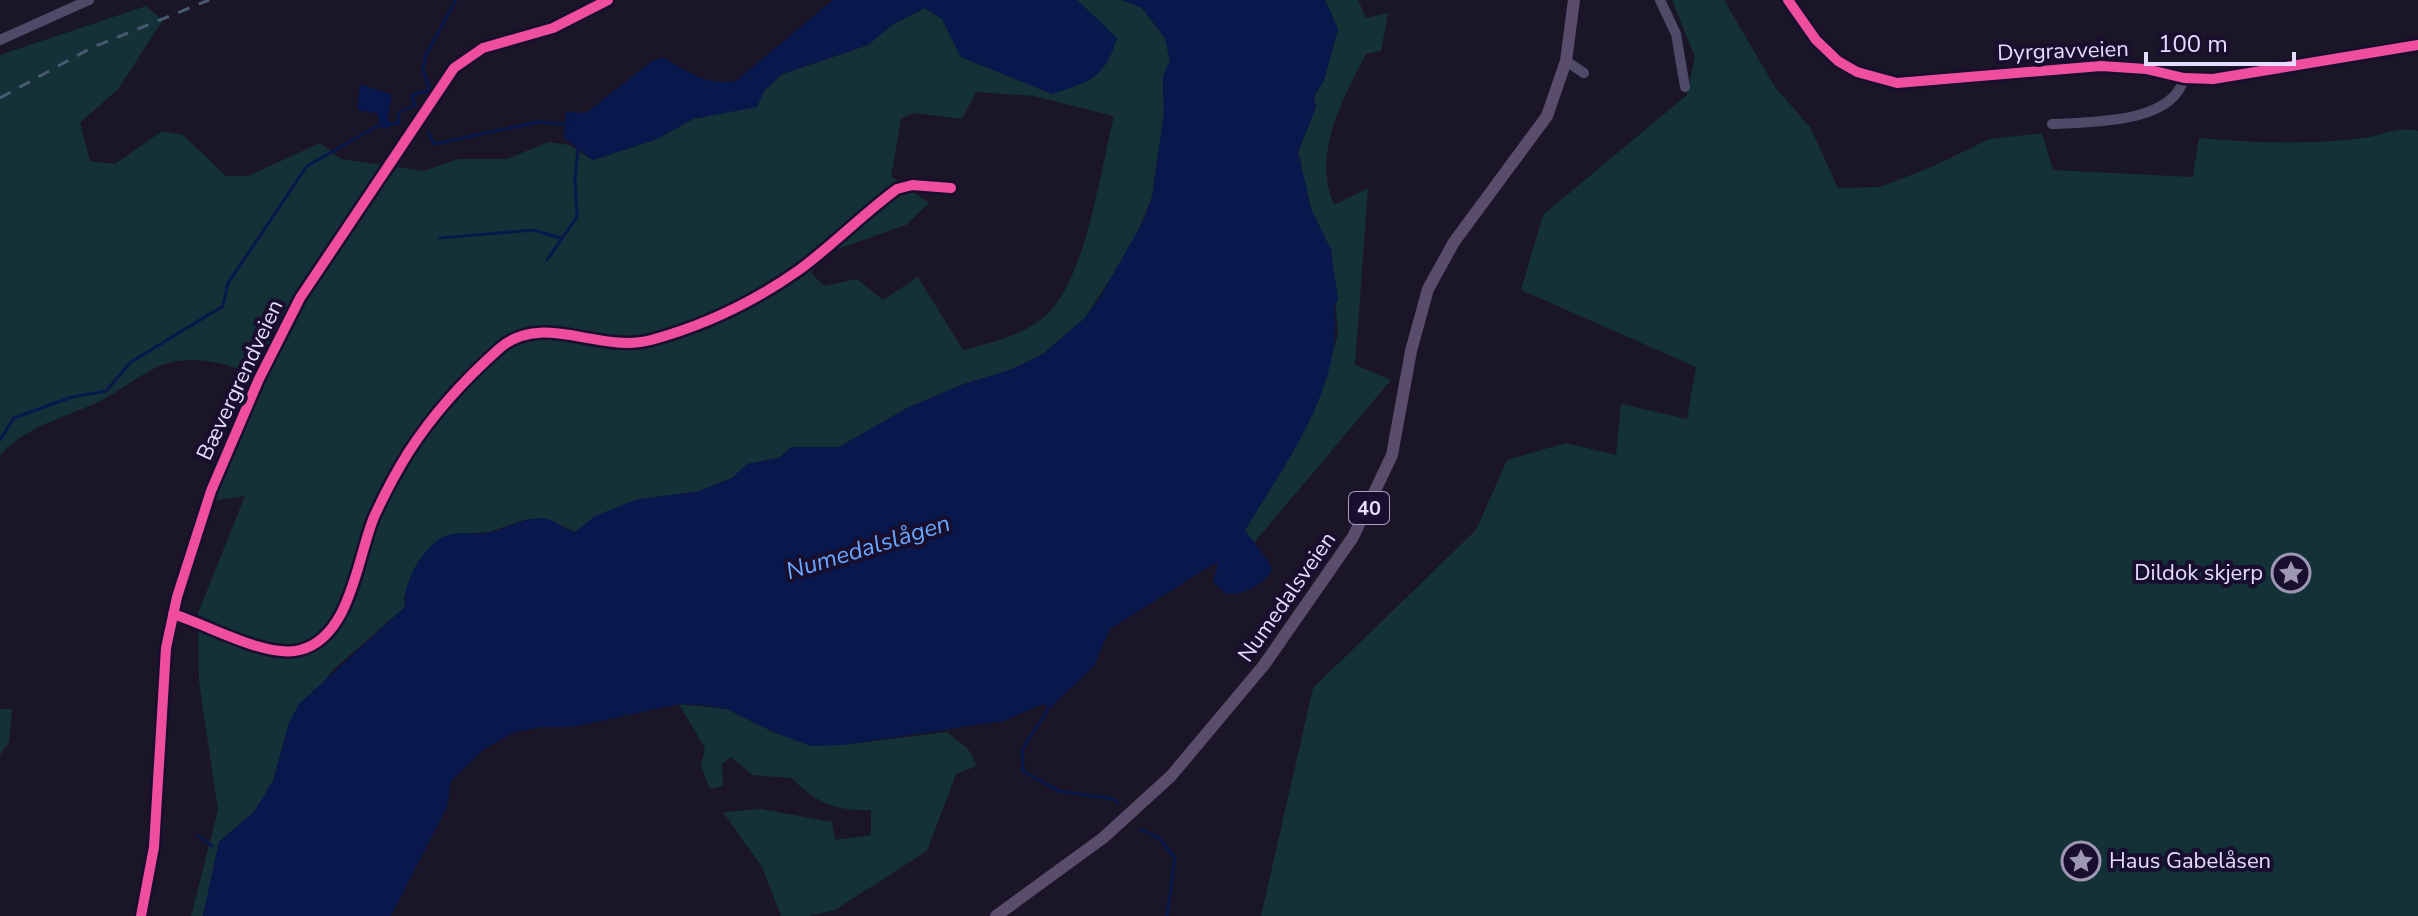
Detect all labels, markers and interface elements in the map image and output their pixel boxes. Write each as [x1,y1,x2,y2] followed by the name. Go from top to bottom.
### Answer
[2146,16,2294,66] scale bar
[2158,28,2228,60] text: 100 m
[1997,34,2129,68] street label: Dyrgravveien
[190,295,290,465] street label: Bævergrendveien
[1349,492,1389,524] road number: 40
[782,507,954,587] water label: Numedalslågen
[1231,526,1343,668] street label: Numedalsveien
[2270,552,2312,594] place icon: Dildok skjerp
[2134,558,2263,588] place label: Dildok skjerp
[2060,840,2102,882] place icon: Haus Gabelåsen
[2109,846,2271,876] place label: Haus Gabelåsen

